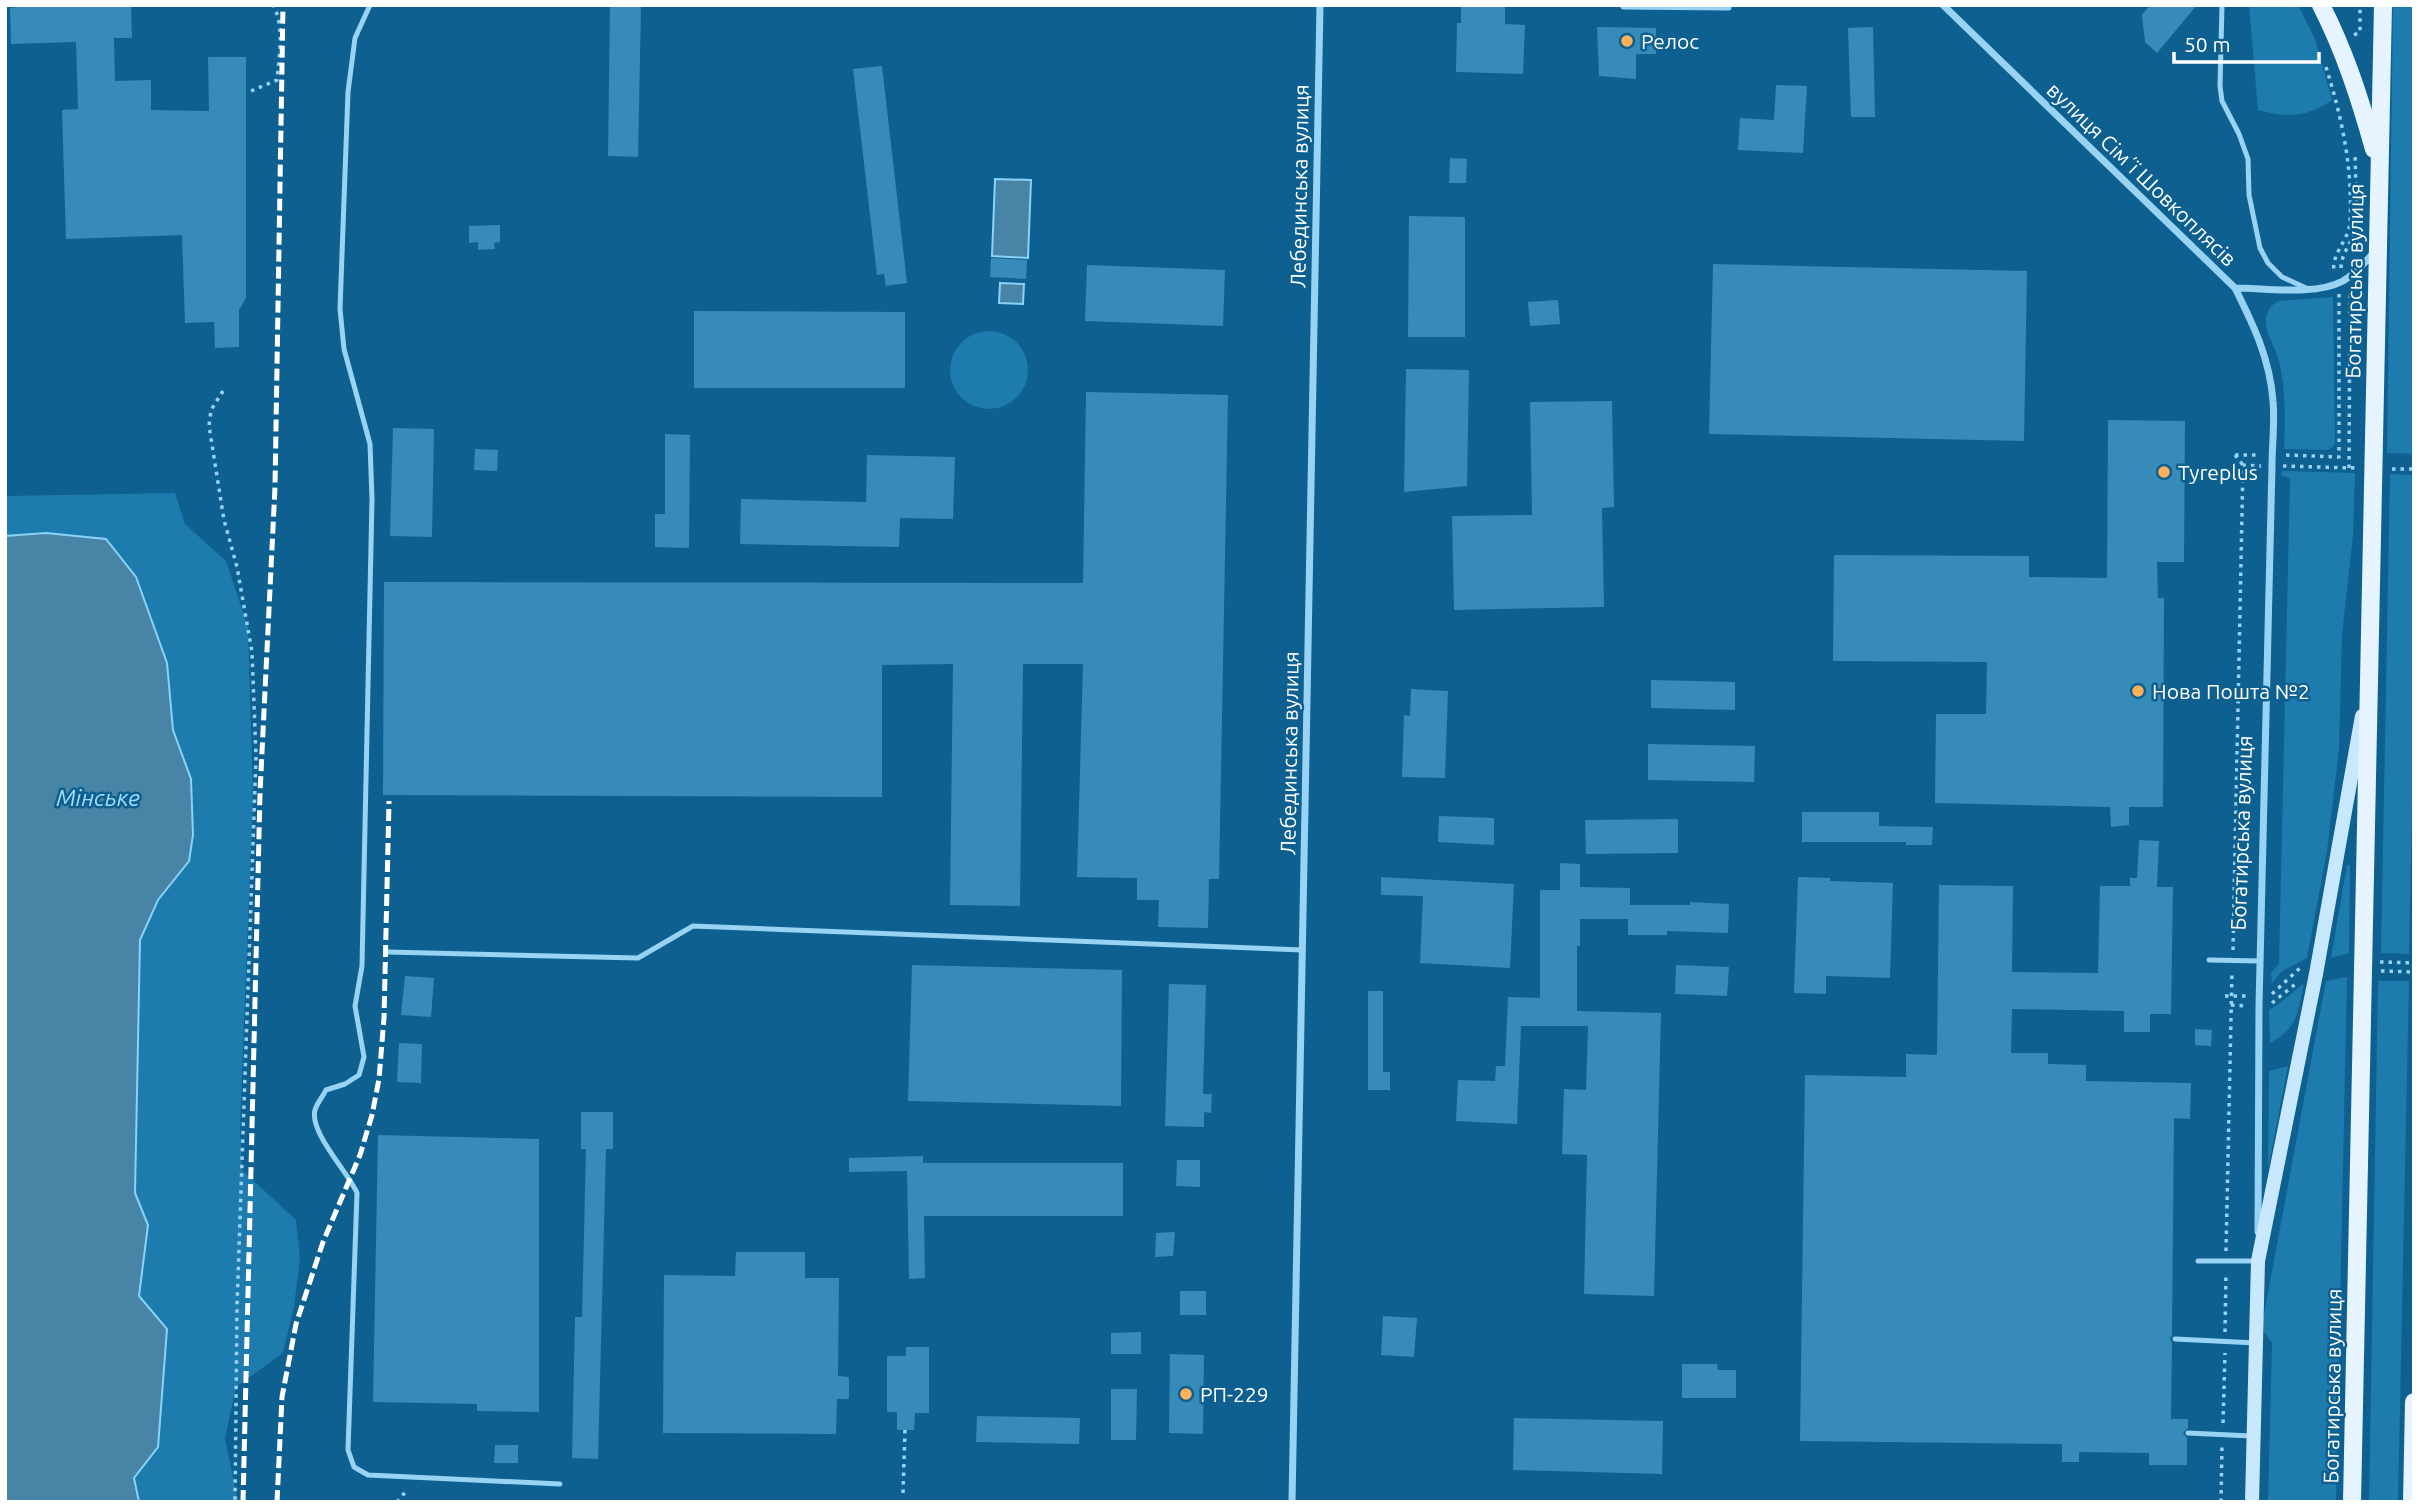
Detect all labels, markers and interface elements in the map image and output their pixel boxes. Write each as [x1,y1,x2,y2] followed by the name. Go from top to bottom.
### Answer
[2174,21,2319,65] scale bar
[1641,29,1699,53] place label: Релос
[2184,32,2231,56] text: 50 m
[1619,33,1635,49] marker: Релос
[2043,77,2241,271] street label: вулиця Сімʼї Шовкоплясів
[1285,84,1313,288] street label: Лебединська вулиця
[2340,183,2368,379] street label: Богатирська вулиця
[2178,460,2258,484] place label: Tyreplus
[2156,464,2172,480] marker: Tyreplus
[1275,651,1303,855] street label: Лебединська вулиця
[2152,679,2310,703] place label: Нова Пошта №2
[2130,683,2146,699] marker: Нова Пошта №2
[2226,735,2256,931] street label: Богатирська вулиця
[56,785,140,810] water label: Мінське
[2318,1288,2346,1484] street label: Богатирська вулиця
[1200,1382,1269,1406] place label: РП-229
[1178,1386,1194,1402] marker: РП-229

